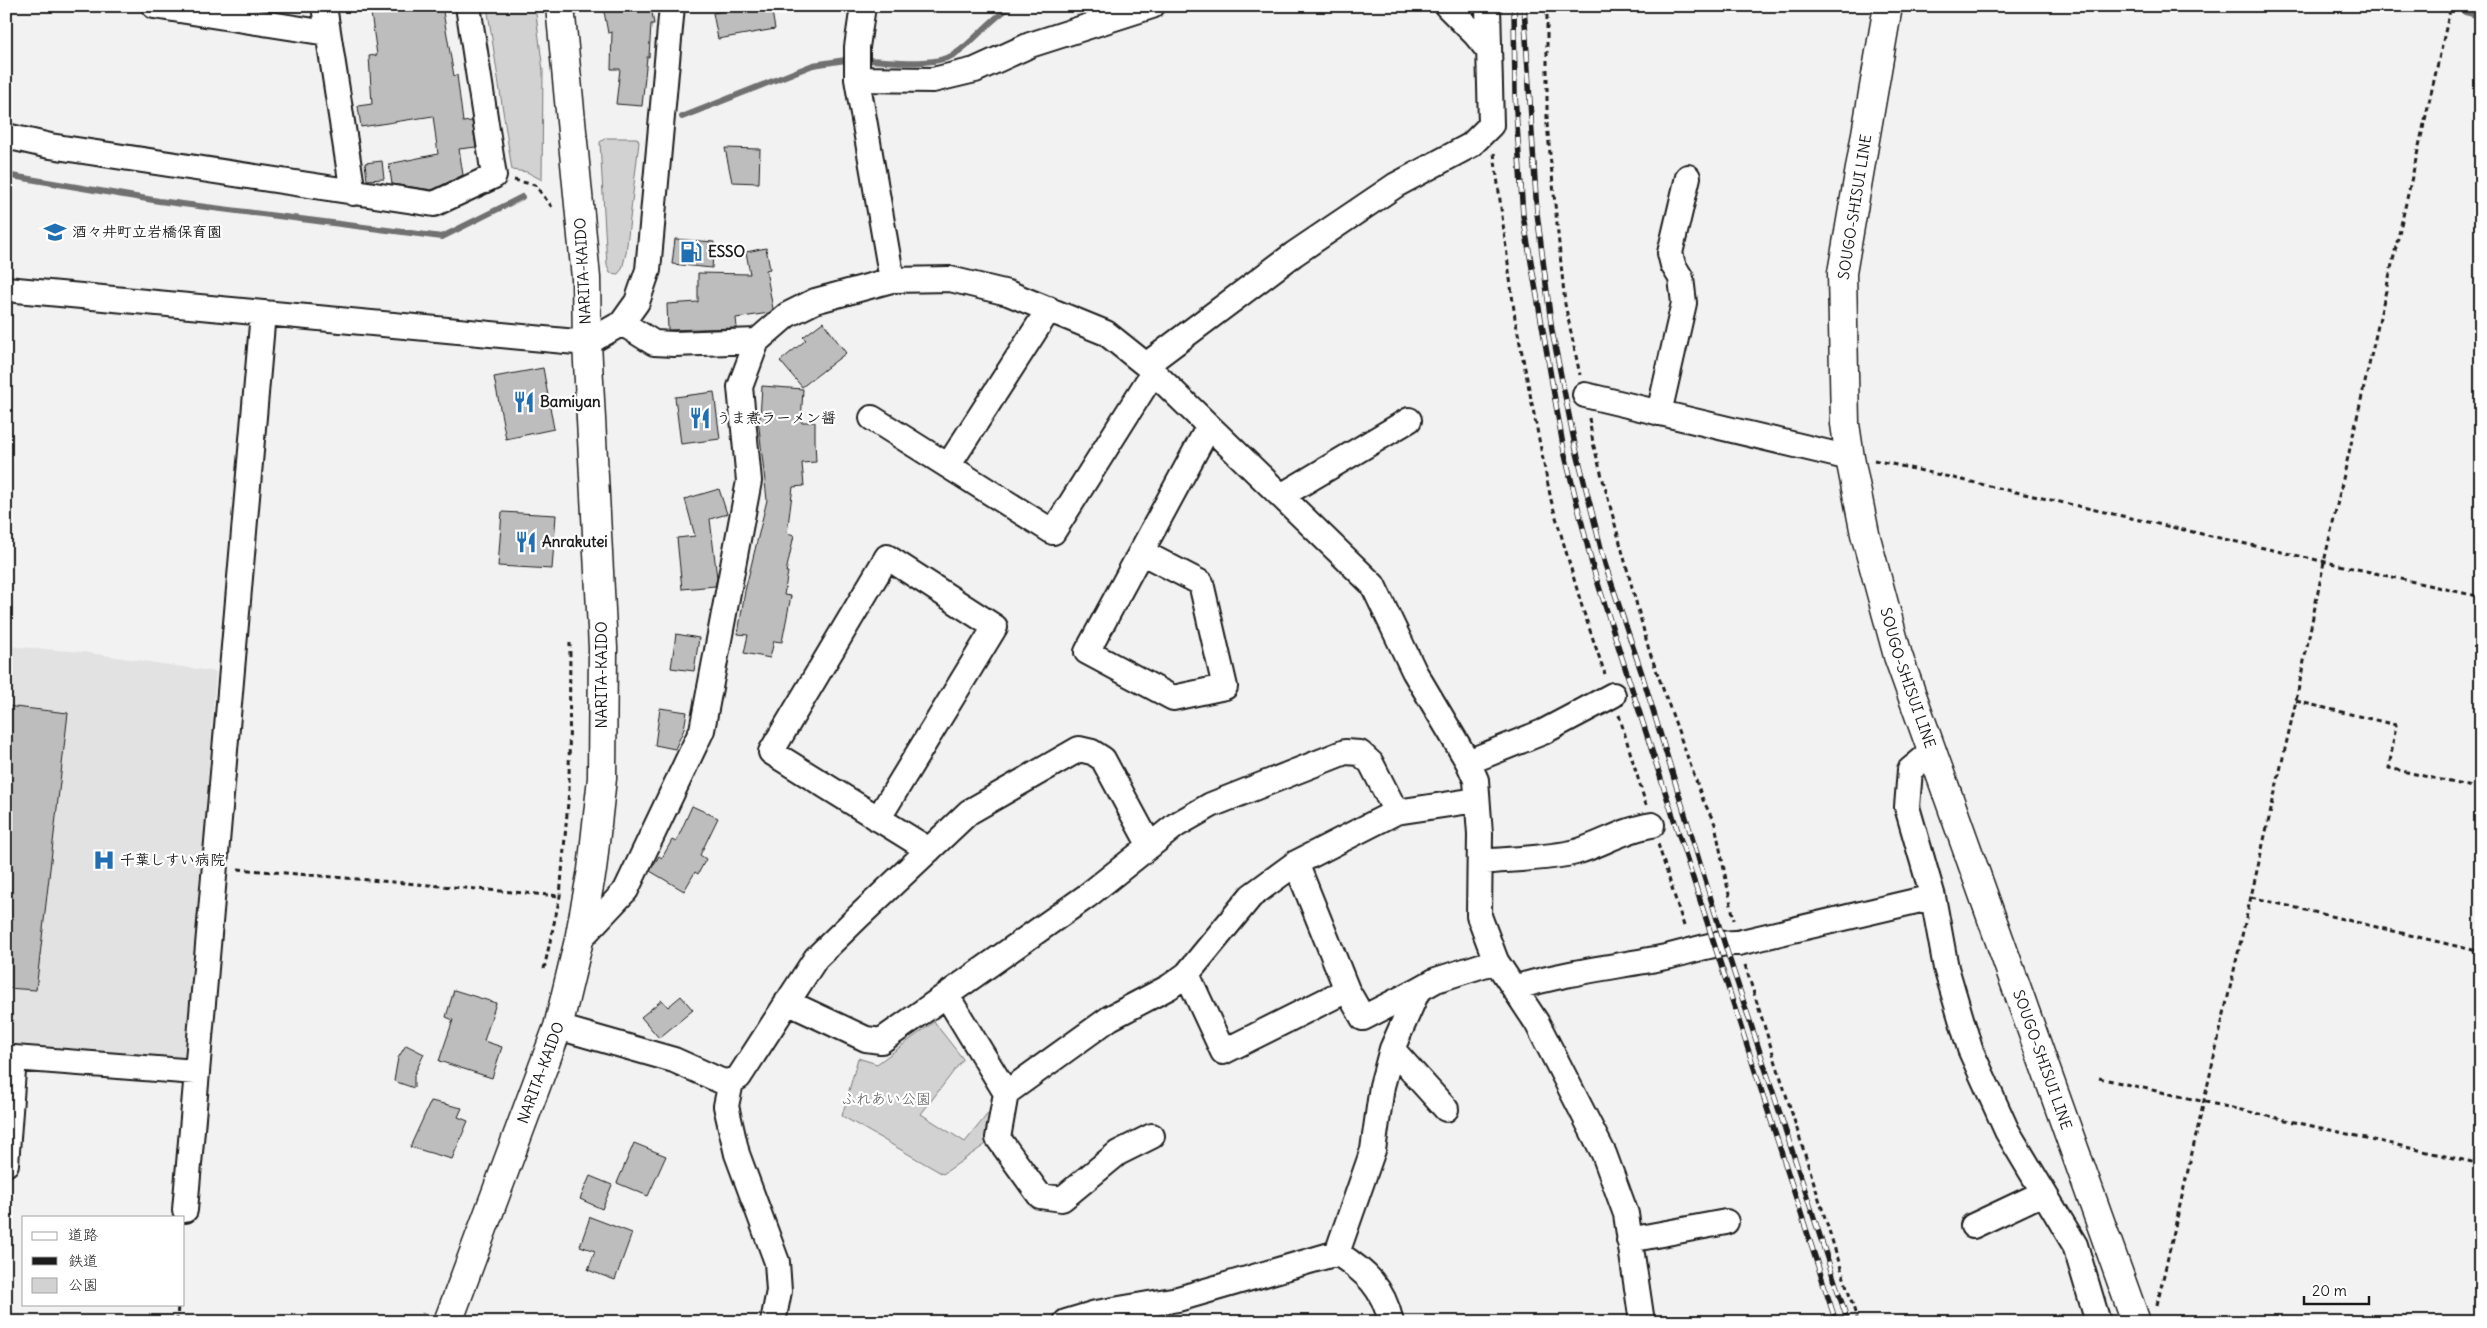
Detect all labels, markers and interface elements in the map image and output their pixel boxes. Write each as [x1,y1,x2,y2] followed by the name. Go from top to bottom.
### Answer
[1834,133,1875,281] street label: SOUGO-SHISUI LINE
[570,217,595,325] street label: NARITA-KAIDO
[42,219,68,245] school or university icon: 酒々井町立岩橋保育園
[72,222,222,241] place label: 酒々井町立岩橋保育園
[678,239,704,265] fuel station icon: ESSO
[708,242,745,261] place label: ESSO
[511,389,537,415] restaurant icon: Bamiyan
[540,392,601,412] place label: Bamiyan
[687,405,713,431] restaurant icon: うま煮ラーメン醤
[716,408,836,427] place label: うま煮ラーメン醤
[513,529,539,555] restaurant icon: Anrakutei
[542,532,608,551] place label: Anrakutei
[1876,605,1940,751] street label: SOUGO-SHISUI LINE
[592,621,611,729] street label: NARITA-KAIDO
[91,847,117,873] hospital icon: 千葉しすい病院
[120,850,225,869] place label: 千葉しすい病院
[2009,987,2077,1132] street label: SOUGO-SHISUI LINE
[513,1019,568,1126] street label: NARITA-KAIDO
[841,1089,931,1108] park label: ふれあい公園
[22,1216,185,1306] legend
[68,1225,98,1244] text: 道路
[68,1251,98,1270] text: 鉄道
[2304,1273,2370,1305] scale bar
[68,1275,98,1294] text: 公園
[2312,1281,2347,1300] text: 20 m

